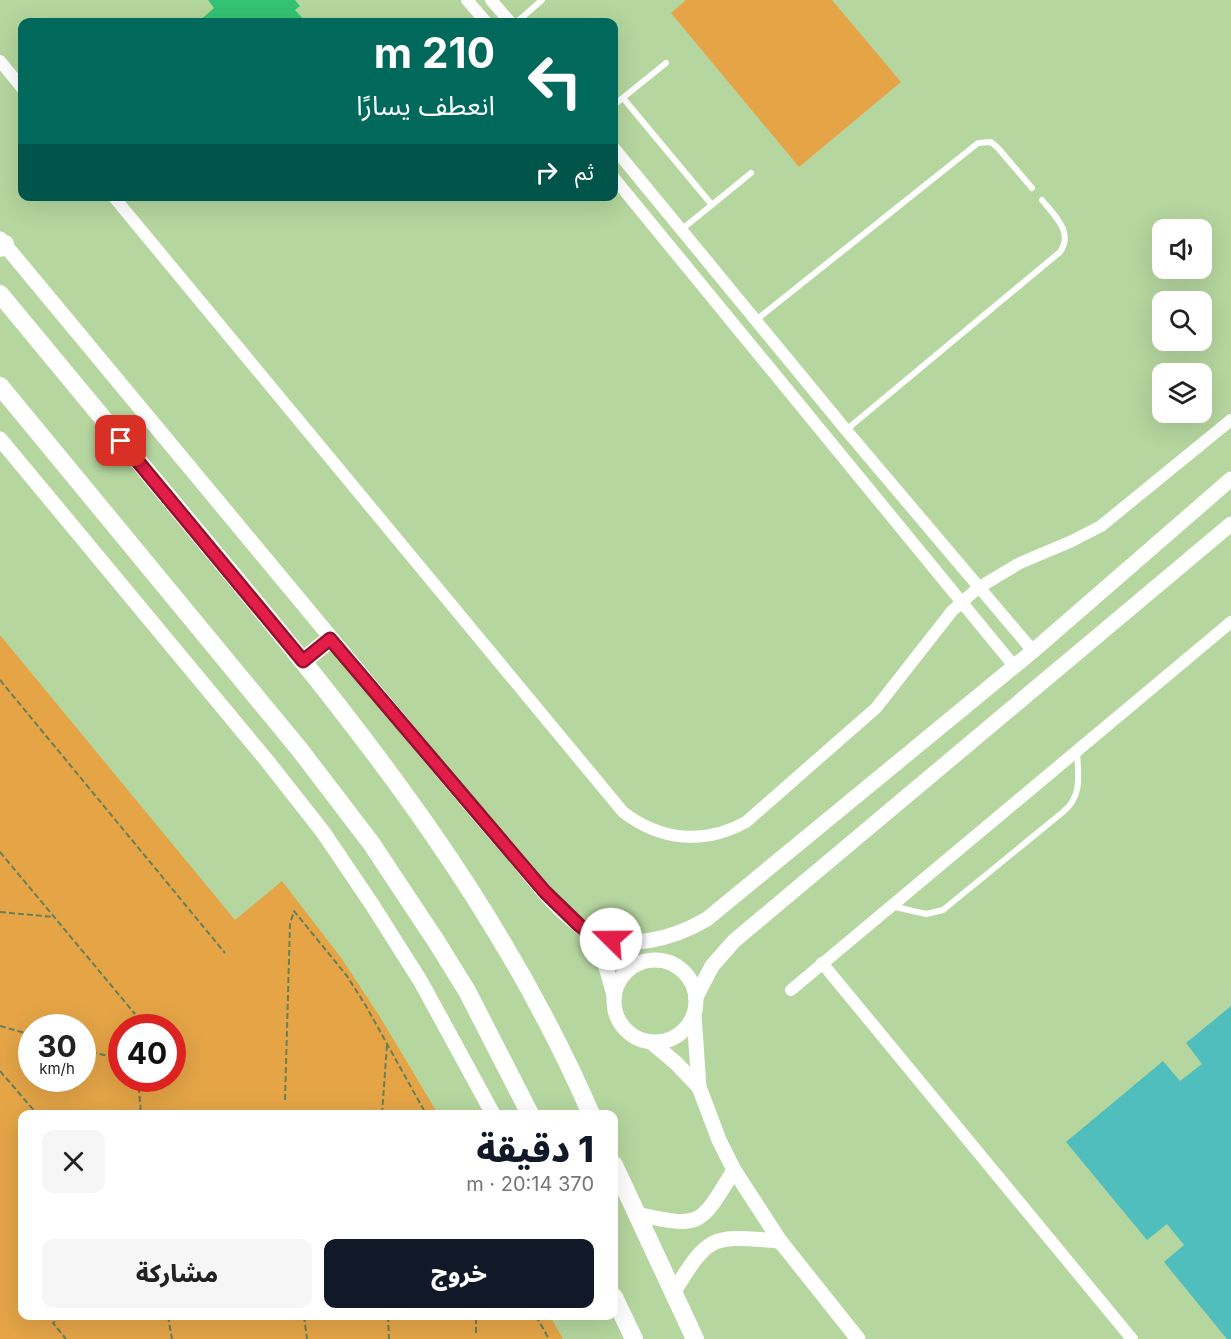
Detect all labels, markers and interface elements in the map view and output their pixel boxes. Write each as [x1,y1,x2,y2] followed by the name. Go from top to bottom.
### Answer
[374,27,495,78] text: 210 m
[516,42,594,120] icon: left
[356,89,495,122] text: انعطف يسارًا
[530,156,563,189] icon: right
[575,159,594,185] text: ثم
[1152,219,1212,423] map controls
[1152,219,1212,279] button: sound
[1152,291,1212,351] button: search
[1152,363,1212,423] button: layers
[95,415,146,466] pin
[104,424,137,457] icon: arrive
[579,907,643,971] position arrow
[108,1014,186,1092] speed limit sign: 40
[37,1028,77,1064] text: 30
[39,1059,75,1078] text: km/h
[476,1127,594,1171] text: 1 دقيقة
[42,1130,105,1193] button: close
[466,1172,594,1196] text: 370 m · 20:14
[42,1239,312,1308] button: مشاركة
[324,1239,594,1308] button: خروج

